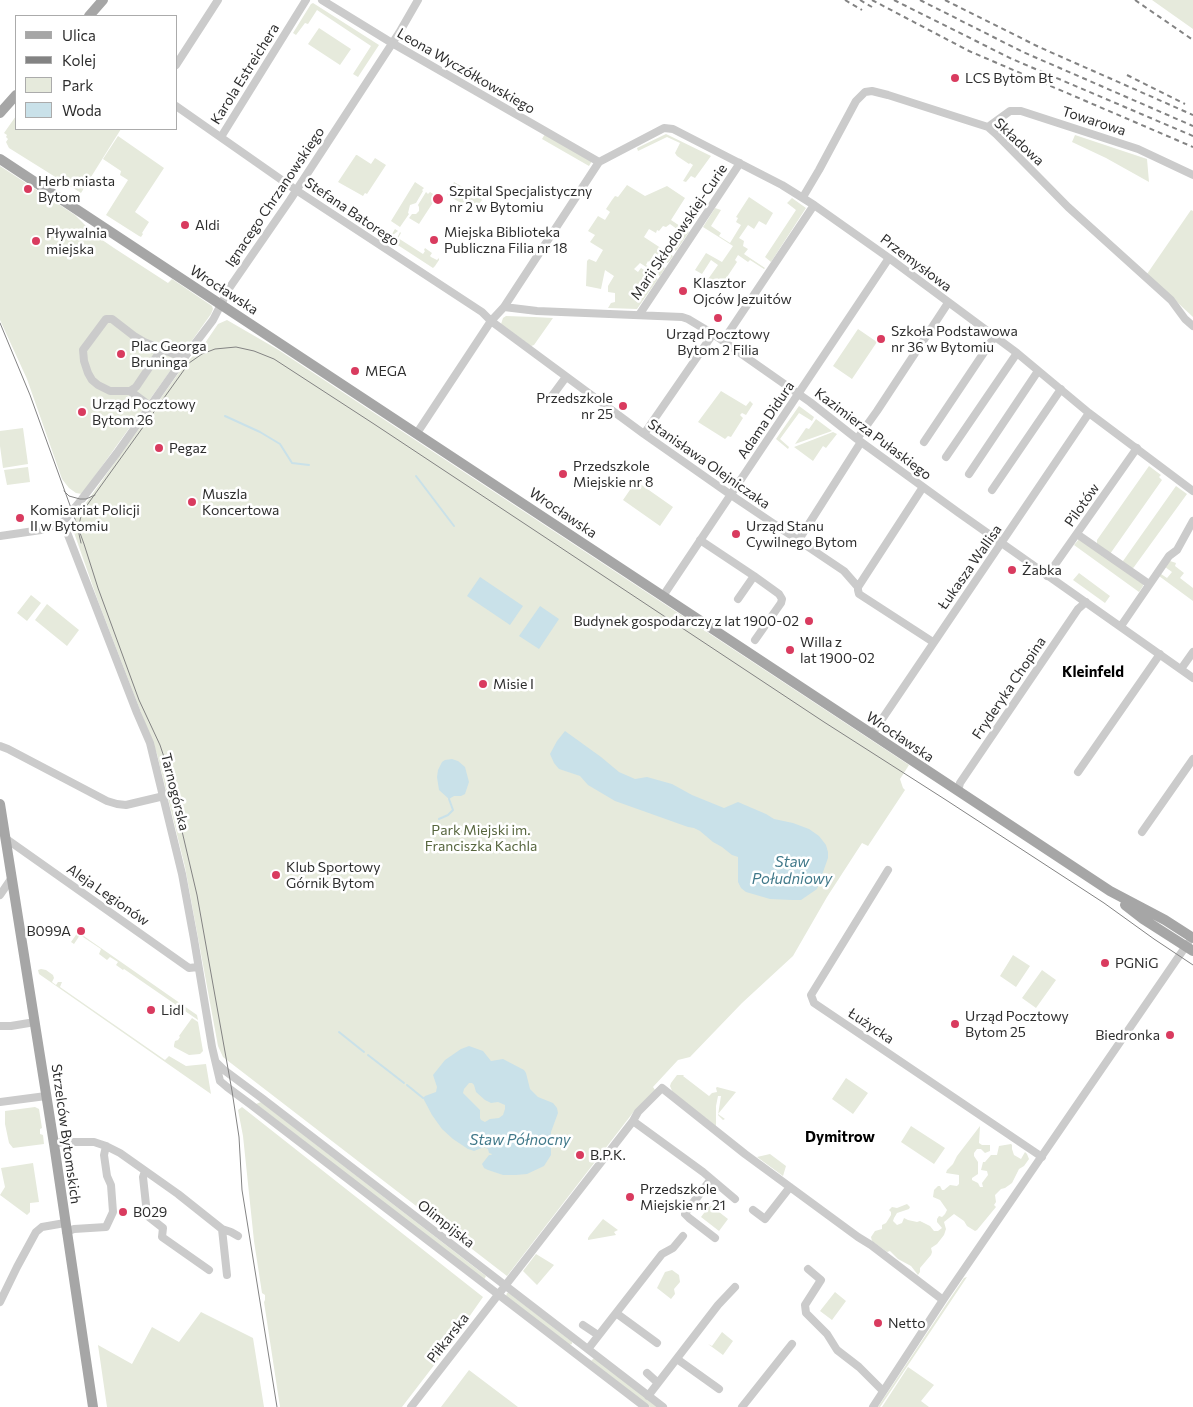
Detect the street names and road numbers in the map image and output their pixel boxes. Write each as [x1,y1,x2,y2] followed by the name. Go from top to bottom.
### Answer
[207,20,283,128] street label: Karola Estreichera
[394,25,538,117] street label: Leona Wyczółkowskiego
[1060,103,1128,139] street label: Towarowa
[991,115,1047,169] street label: Składowa
[222,124,328,270] street label: Ignacego Chrzanowskiego
[627,161,731,303] street label: Marii Skłodowskiej-Curie
[301,174,403,250] street label: Stefana Batorego
[877,231,955,295] street label: Przemysłowa
[187,262,261,318] street label: Wrocławska
[734,378,798,462] street label: Adama Didura
[811,385,935,483] street label: Kazimierza Pułaskiego
[645,415,773,513] street label: Stanisława Olejniczaka
[1061,480,1103,530] street label: Pilotów
[526,484,600,542] street label: Wrocławska
[935,521,1005,613] street label: Łukasza Wallisa
[969,634,1049,742] street label: Fryderyka Chopina
[863,708,937,766] street label: Wrocławska
[157,751,193,833] street label: Tarnogórska
[64,860,152,930] street label: Aleja Legionów
[845,1005,897,1047] street label: Łużycka
[48,1063,84,1205] street label: Strzelców Bytomskich
[414,1197,478,1251] street label: Olimpijska
[423,1310,473,1366] street label: Piłkarska

